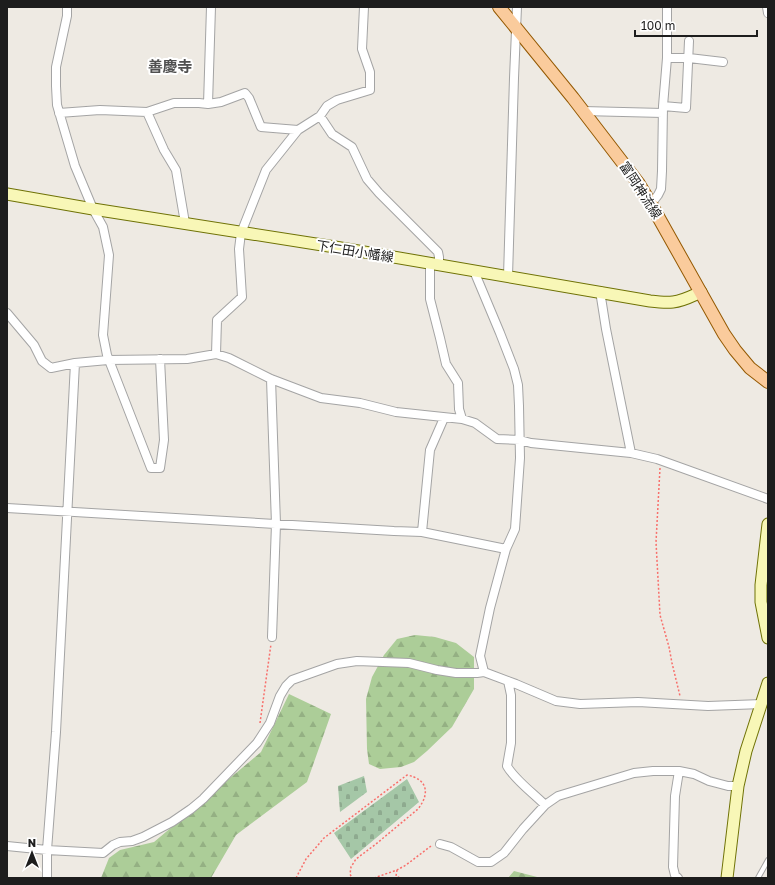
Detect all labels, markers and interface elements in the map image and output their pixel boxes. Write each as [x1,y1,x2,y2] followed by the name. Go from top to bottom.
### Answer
[635,12,757,38] scale bar
[641,18,675,33] text: 100 m
[147,57,193,75] district label: 善慶寺
[617,158,665,222] street label: 富岡神流線
[315,237,395,265] street label: 下仁田小幡線
[12,833,52,873] north arrow
[28,836,36,849] text: N

